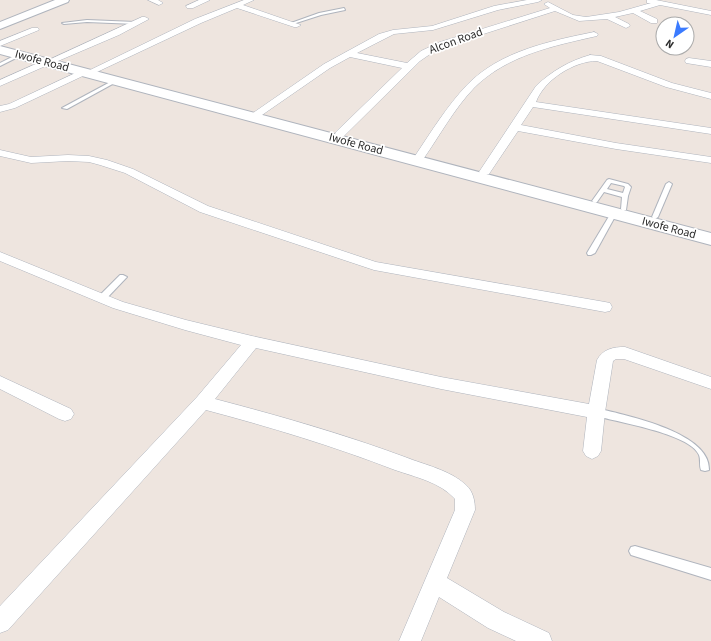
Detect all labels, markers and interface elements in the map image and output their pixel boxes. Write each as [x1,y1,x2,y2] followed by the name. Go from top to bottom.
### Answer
[655,16,695,56] north arrow
[427,23,485,59] street label: Alcon Road
[662,36,677,52] text: N
[13,46,71,76] street label: Iwofe Road
[327,129,385,159] street label: Iwofe Road
[640,213,698,243] street label: Iwofe Road

